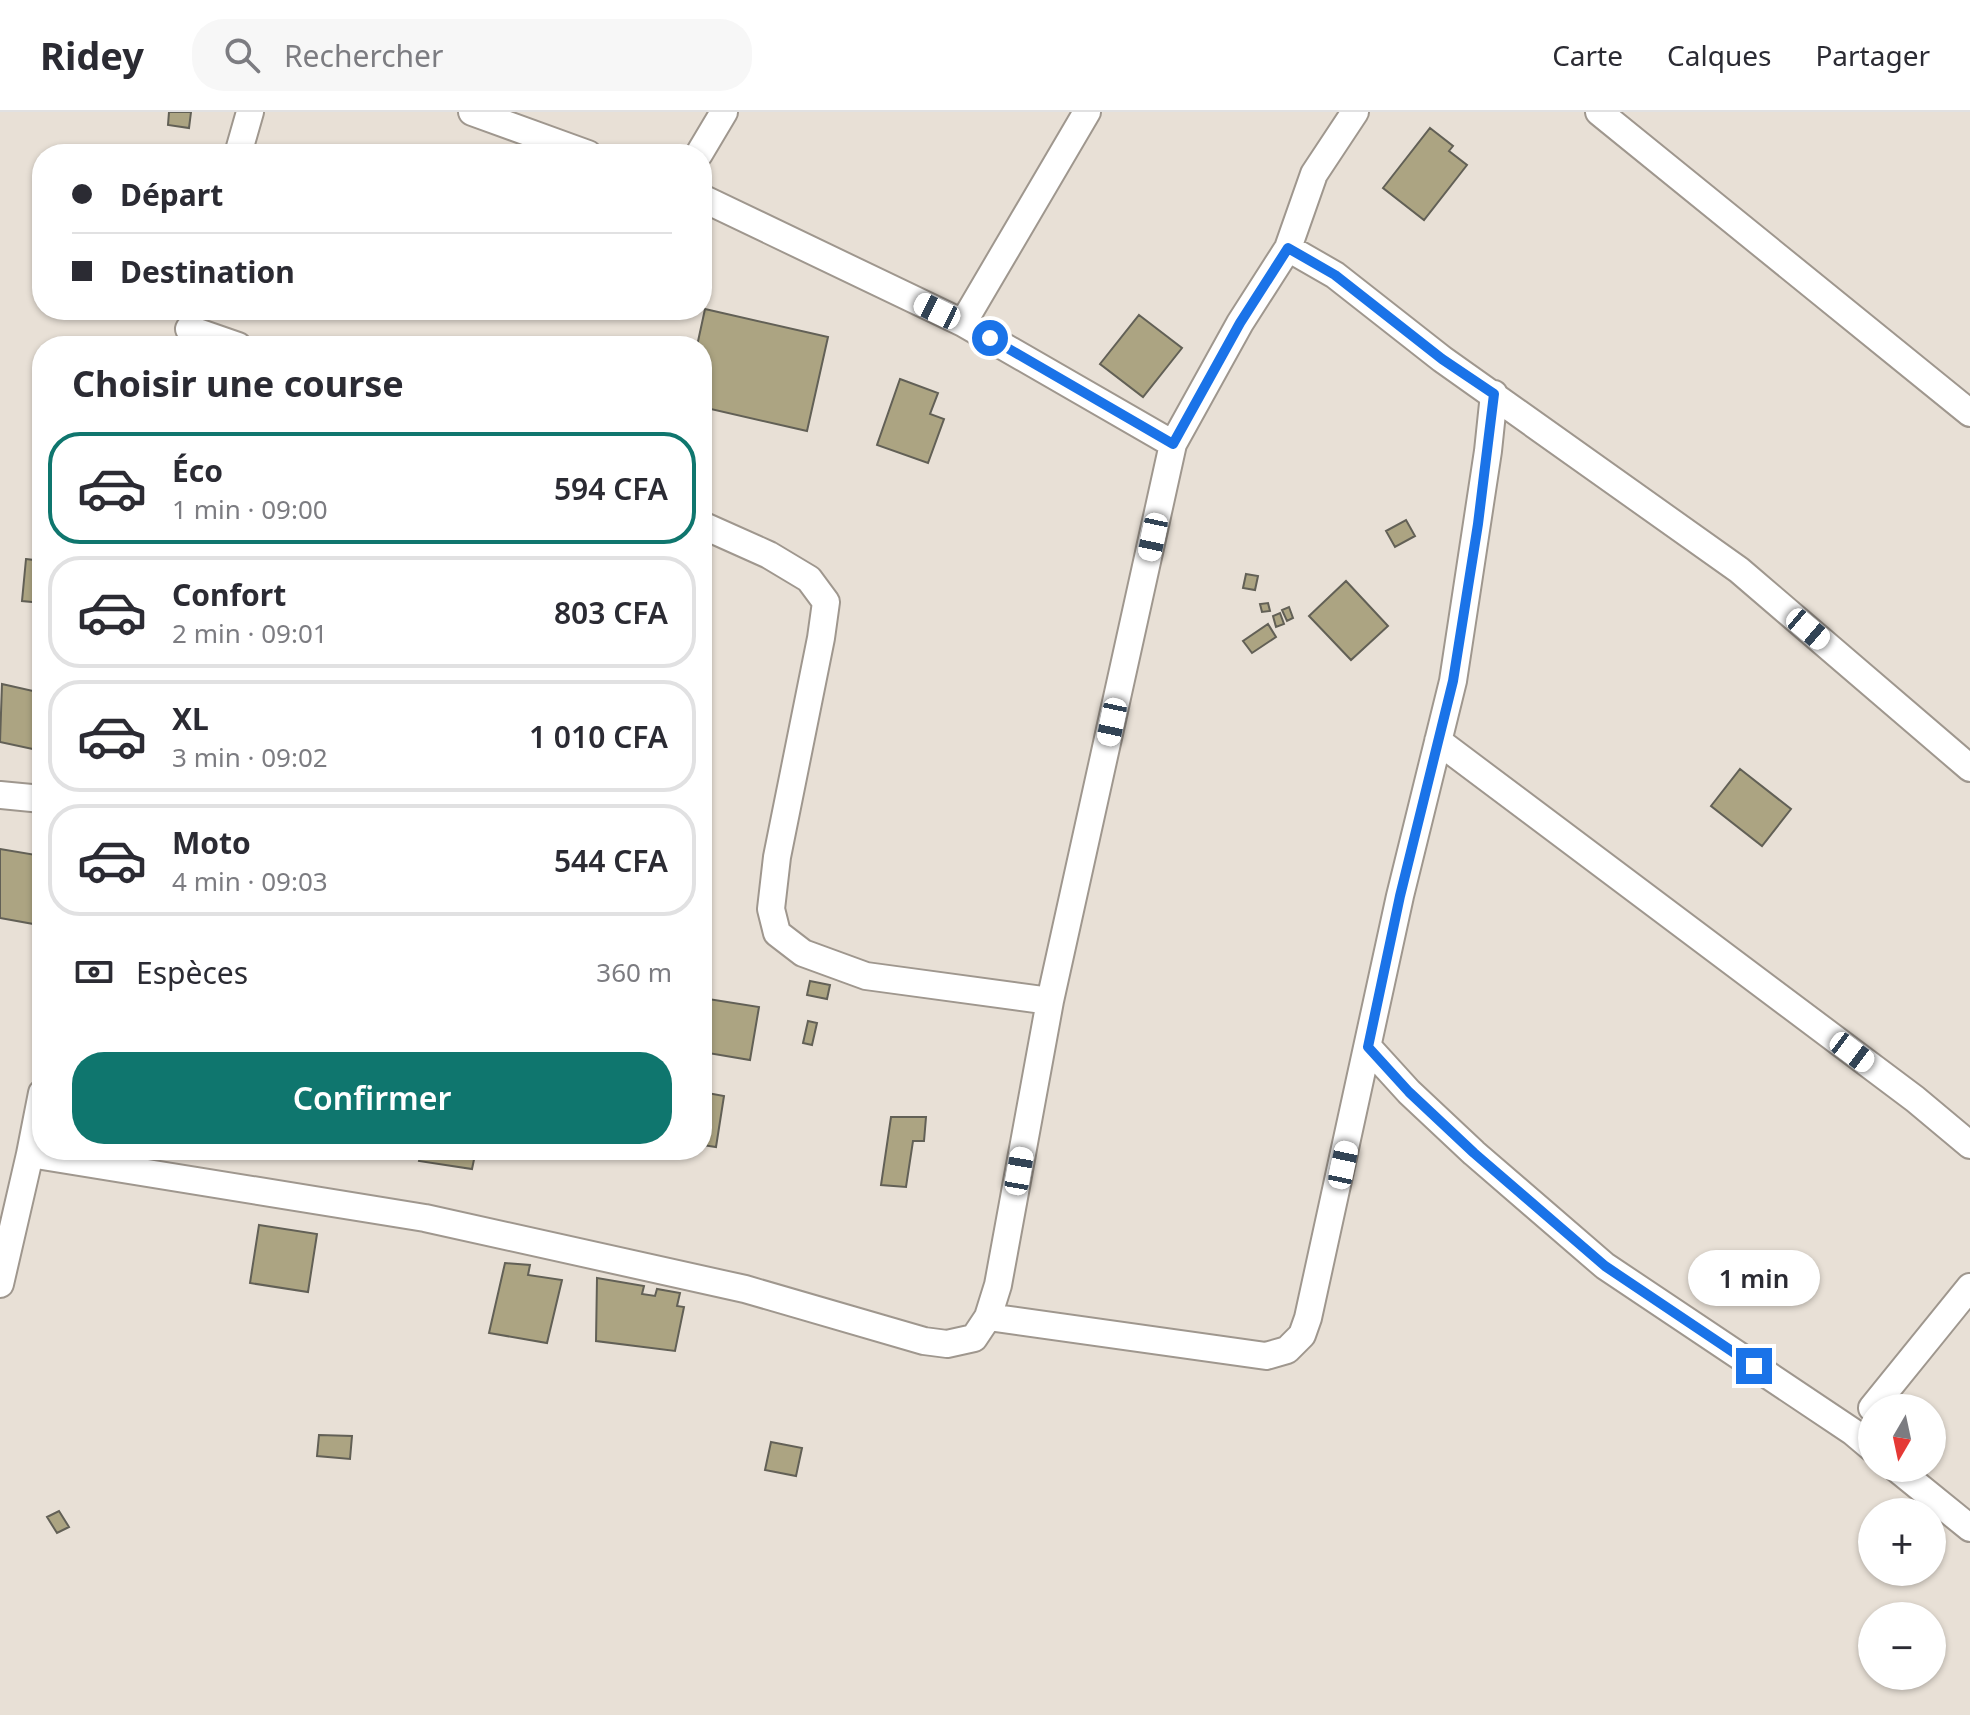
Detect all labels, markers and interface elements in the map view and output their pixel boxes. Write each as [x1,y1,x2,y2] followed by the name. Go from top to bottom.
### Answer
[192,19,752,91] search box
[40,29,144,81] text: Ridey
[220,33,264,77] icon: search
[284,35,443,76] text: Rechercher
[1552,36,1623,74] text: Carte
[1667,36,1771,74] text: Calques
[1815,36,1930,74] text: Partager
[120,174,223,215] text: Départ
[120,251,295,292] text: Destination
[910,290,964,332] car
[972,320,1008,356] route start
[72,359,404,408] text: Choisir une course
[172,450,223,491] text: Éco
[76,452,148,524] icon: car
[554,468,668,509] text: 594 CFA
[172,491,328,527] text: 1 min · 09:00
[1136,511,1170,563] car
[172,574,286,615] text: Confort
[76,576,148,648] icon: car
[554,592,668,633] text: 803 CFA
[1782,604,1834,654] car
[172,615,328,651] text: 2 min · 09:01
[1095,696,1129,748] car
[172,698,209,739] text: XL
[76,700,148,772] icon: car
[529,716,668,757] text: 1 010 CFA
[172,739,328,775] text: 3 min · 09:02
[172,822,251,863] text: Moto
[76,824,148,896] icon: car
[554,840,668,881] text: 544 CFA
[172,863,328,899] text: 4 min · 09:03
[72,950,116,994] icon: cash
[136,952,248,993] text: Espèces
[596,954,672,990] text: 360 m
[1826,1028,1878,1076] car
[72,1052,672,1144] button: Confirmer
[1326,1139,1360,1191] car
[1003,1145,1035,1197] car
[1688,1250,1820,1306] callout: 1 min
[1719,1260,1789,1296] text: 1 min
[1736,1348,1772,1384] route end
[1858,1394,1946,1482] north arrow
[1858,1394,1946,1690] map controls
[1858,1498,1946,1586] button: +
[1858,1602,1946,1690] button: −

